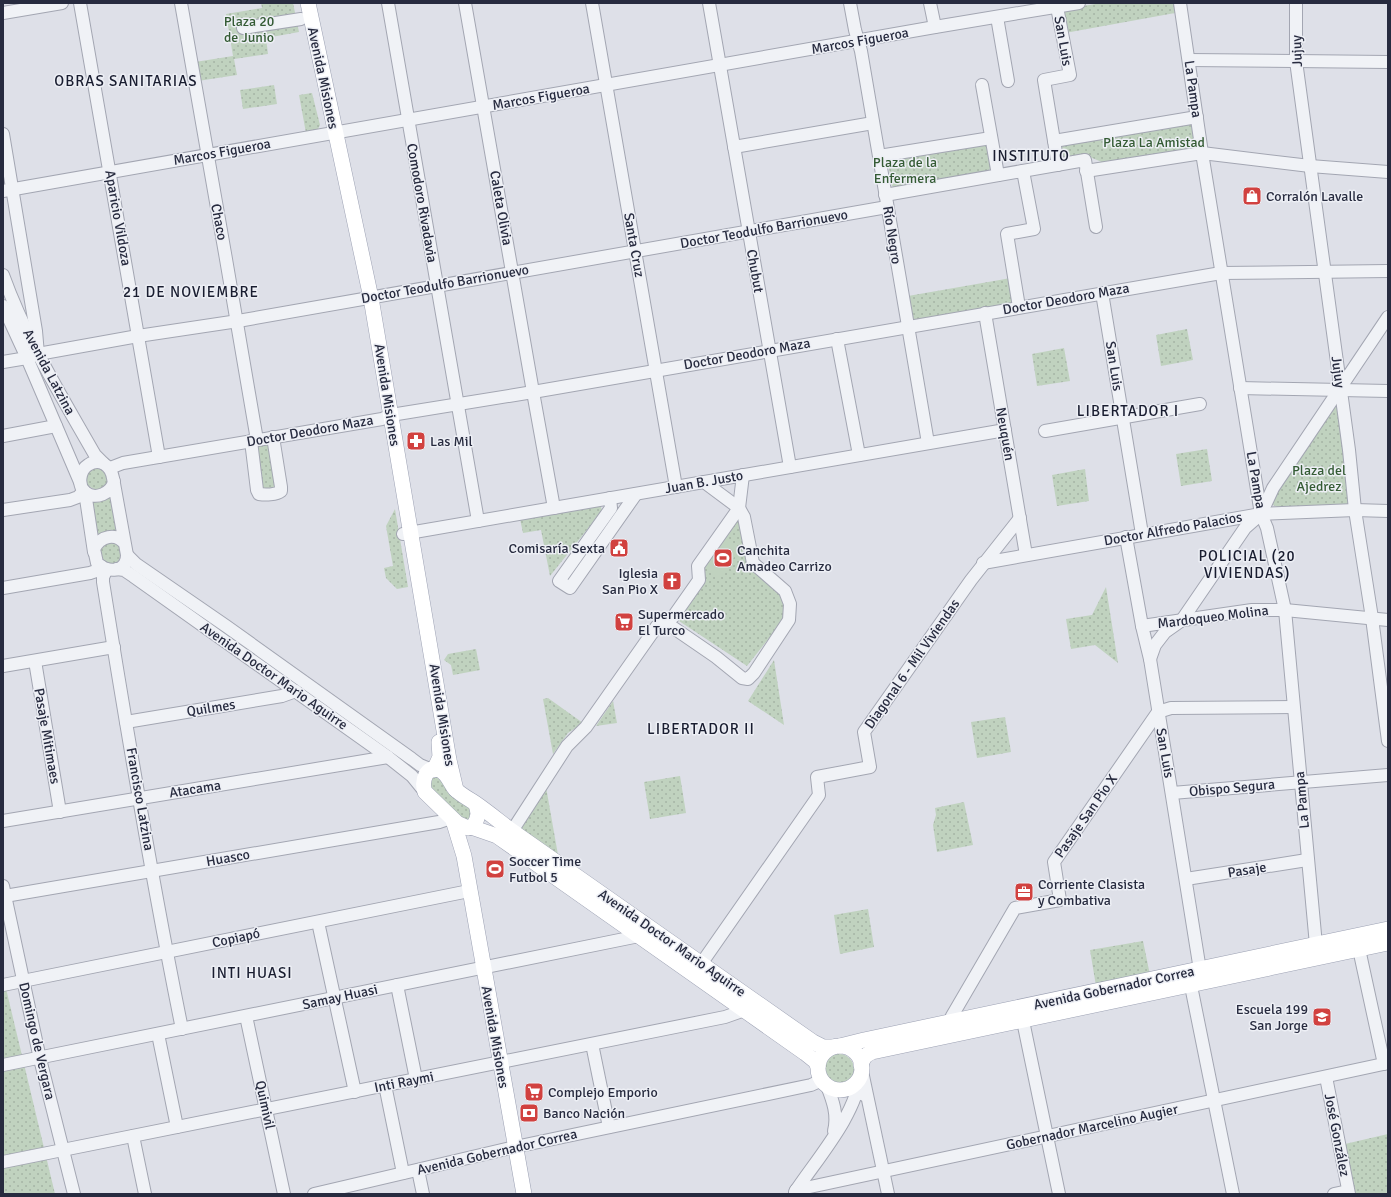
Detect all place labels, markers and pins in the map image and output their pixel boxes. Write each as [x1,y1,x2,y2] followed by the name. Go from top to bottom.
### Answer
[1241,185,1263,207] shop icon: Corralón Lavalle
[1266,188,1363,205] place label: Corralón Lavalle
[405,430,427,452] pharmacy icon: Las Mil
[430,433,473,450] place label: Las Mil
[608,537,630,559] public building icon: Comisaría Sexta
[509,540,605,557] place label: Comisaría Sexta
[737,542,832,575] place label: Canchita Amadeo Carrizo
[712,547,734,569] sports icon: Canchita Amadeo Carrizo
[602,565,658,598] place label: Iglesia San Pio X
[661,570,683,592] church icon: Iglesia San Pio X
[638,606,724,639] place label: Supermercado El Turco
[613,611,635,633] supermarket icon: Supermercado El Turco
[509,853,581,886] place label: Soccer Time Futbol 5
[484,858,506,880] sports icon: Soccer Time Futbol 5
[1038,876,1145,909] place label: Corriente Clasista y Combativa
[1013,881,1035,903] office icon: Corriente Clasista y Combativa
[1236,1001,1308,1034] place label: Escuela 199 San Jorge
[1311,1006,1333,1028] school or university icon: Escuela 199 San Jorge
[523,1081,545,1103] supermarket icon: Complejo Emporio
[548,1084,658,1101] place label: Complejo Emporio
[518,1102,540,1124] bank icon: Banco Nación
[543,1105,625,1122] place label: Banco Nación

